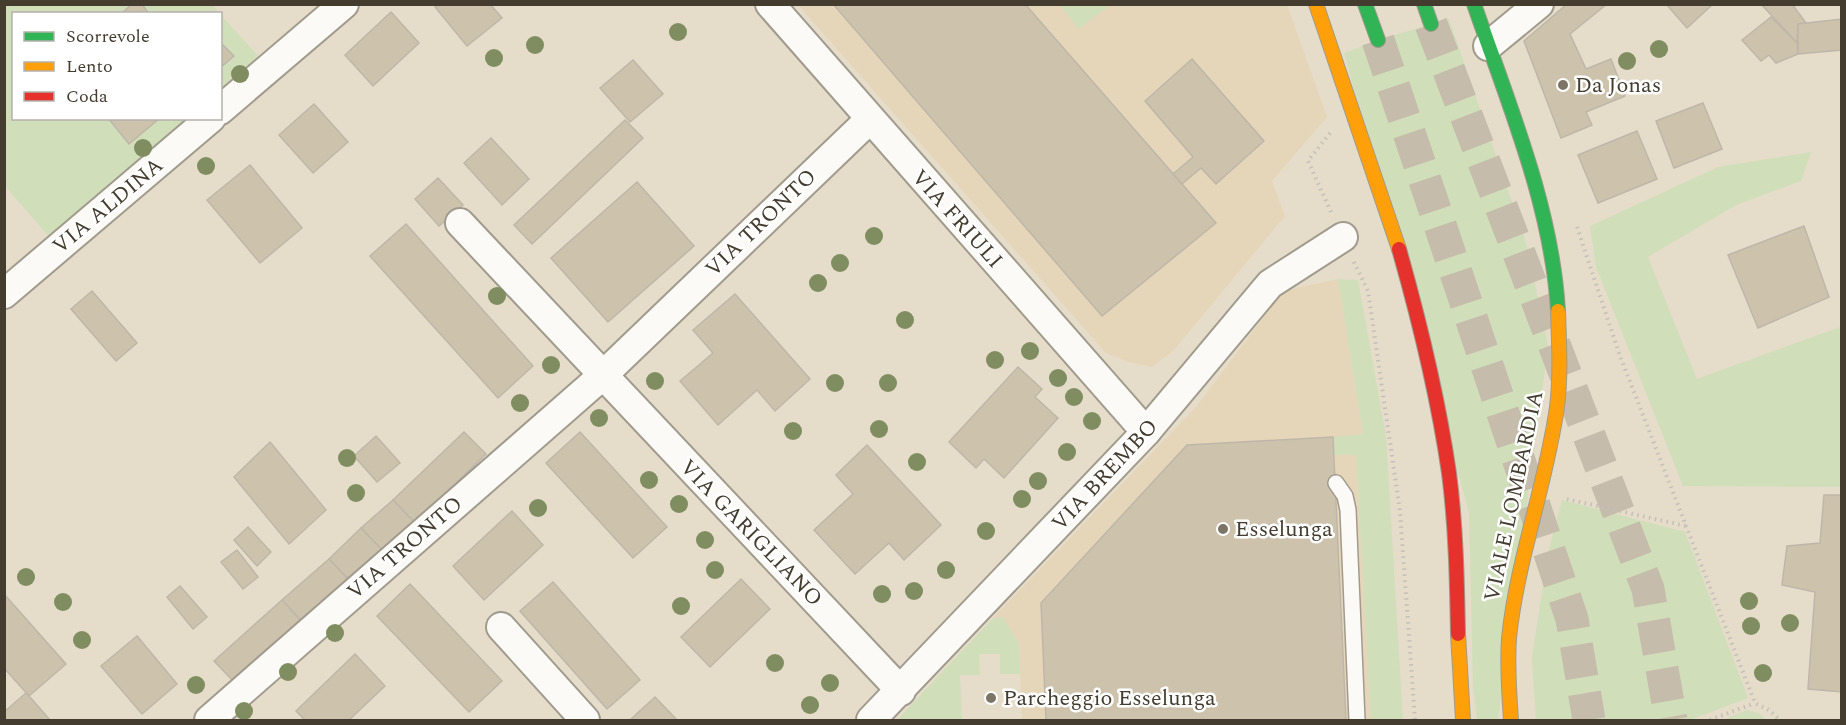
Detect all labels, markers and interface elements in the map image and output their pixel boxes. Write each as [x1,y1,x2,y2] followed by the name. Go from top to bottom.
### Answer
[12,12,222,120] legend
[66,23,150,50] text: Scorrevole
[66,53,113,80] text: Lento
[1575,69,1661,102] place label: Da Jonas
[1556,78,1570,92] marker: Da Jonas
[66,83,108,110] text: Coda
[45,150,171,262] street label: VIA ALDINA
[698,161,824,285] street label: VIA TRONTO
[903,162,1011,276] street label: VIA FRIULI
[1476,388,1552,604] street label: VIALE LOMBARDIA
[1044,411,1166,539] street label: VIA BREMBO
[672,452,830,614] street label: VIA GARIGLIANO
[340,488,470,608] street label: VIA TRONTO
[1235,513,1333,546] place label: Esselunga
[1216,522,1230,536] marker: Esselunga
[1003,682,1216,715] place label: Parcheggio Esselunga
[984,691,998,705] marker: Parcheggio Esselunga

